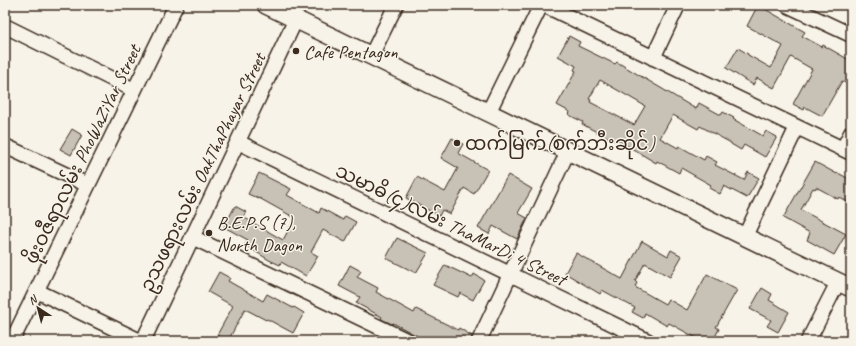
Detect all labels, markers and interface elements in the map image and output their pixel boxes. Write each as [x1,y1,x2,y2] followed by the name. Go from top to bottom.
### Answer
[17,38,151,270] street label: ဖိုးဝဇီရာလမ်း PhoWaZiYar Street
[304,40,398,64] place label: Cafe Pentagon
[132,46,275,297] street label: ဥသဖရားလမ်း OakThaPhayar Street
[291,46,301,56] marker: Cafe Pentagon
[465,129,656,160] place label: ထက်မြက်(စက်ဘီးဆိုင်)
[452,138,462,148] marker: ထက်မြက်(စက်ဘီးဆိုင်)
[330,156,573,295] street label: သမာဓိ(၄)လမ်း ThaMarDi 4 Street
[217,211,302,257] place label: B.E.P.S (7), North Dagon
[204,228,214,238] marker: B.E.P.S (7), North Dagon
[18,288,58,328] north arrow
[25,291,41,308] text: N

